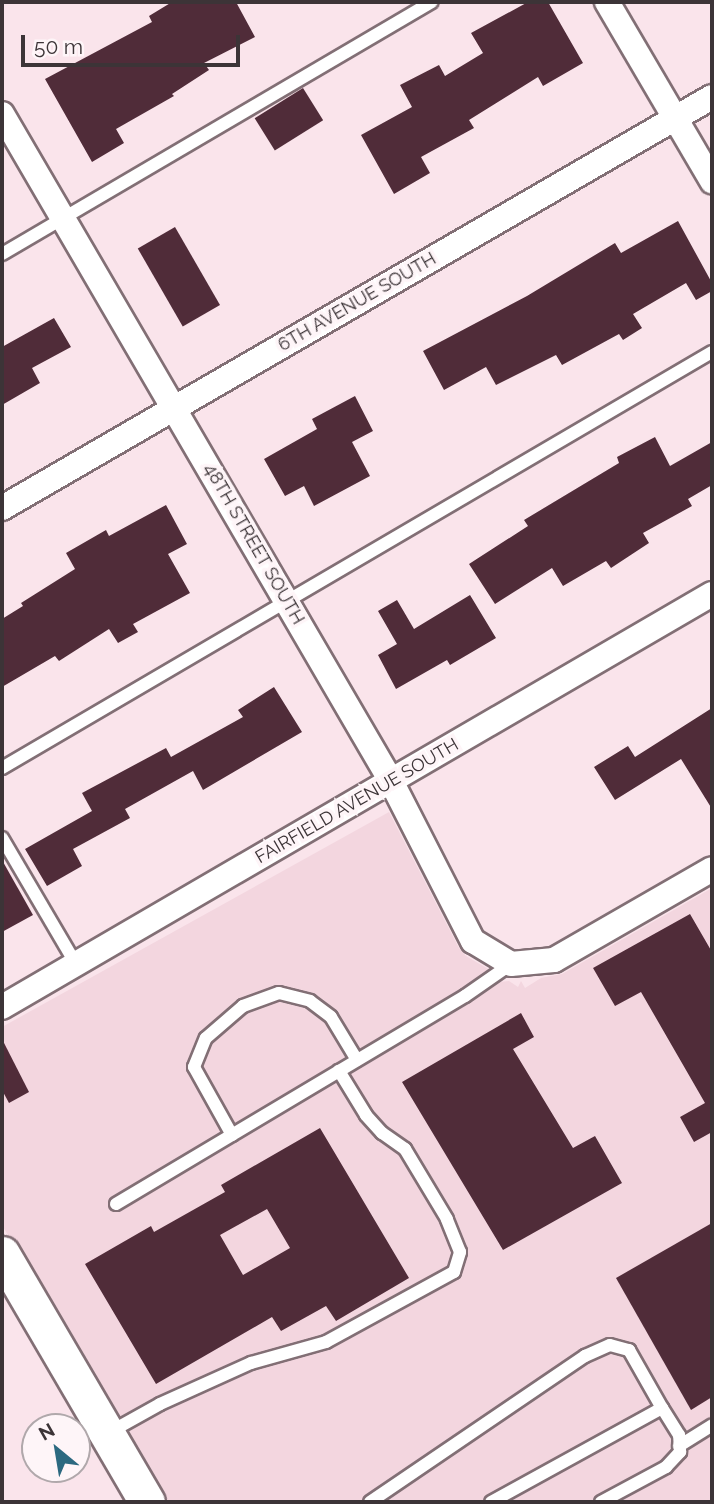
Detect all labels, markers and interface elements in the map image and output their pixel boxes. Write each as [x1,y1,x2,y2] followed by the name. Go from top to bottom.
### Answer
[24,21,243,65] scale bar
[34,34,83,59] text: 50 m
[274,248,440,356] street label: 6TH AVENUE SOUTH
[199,459,309,629] street label: 48TH STREET SOUTH
[251,734,463,868] street label: FAIRFIELD AVENUE SOUTH
[21,1413,91,1483] north arrow
[35,1418,58,1445] text: N

